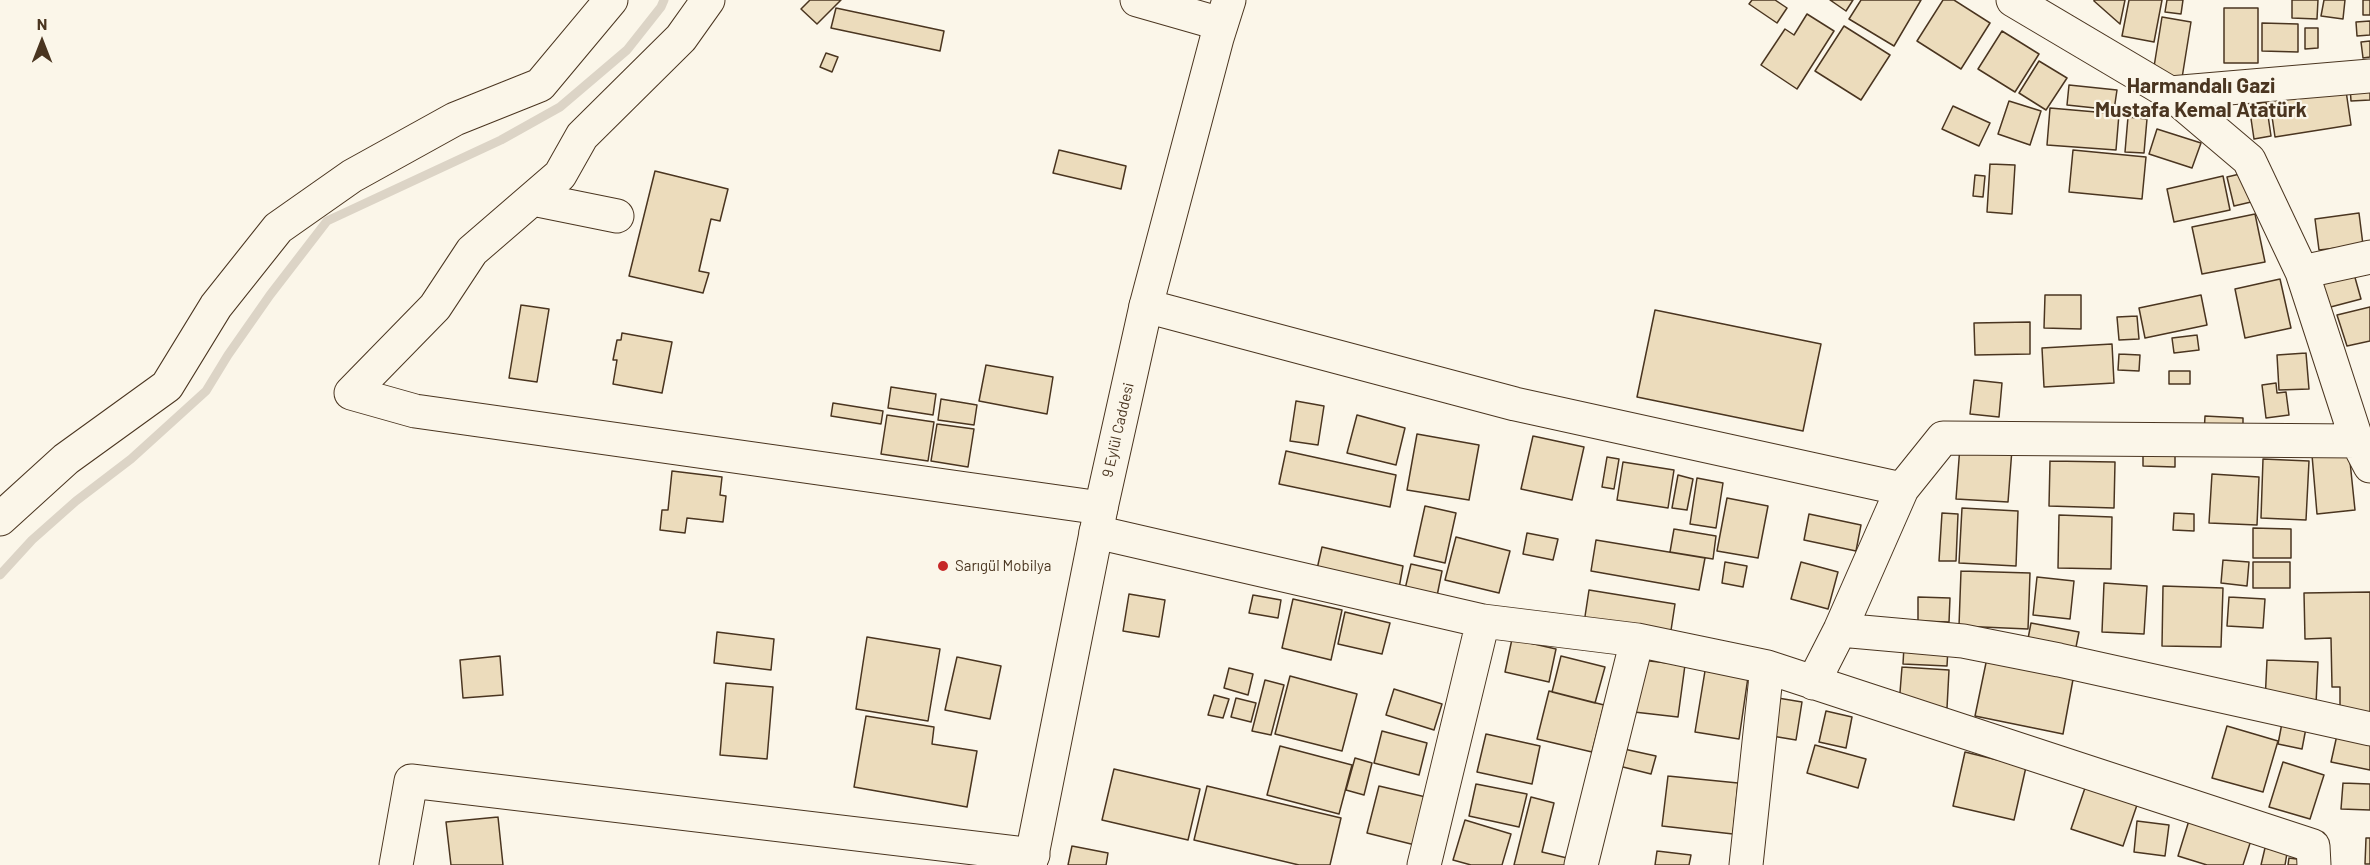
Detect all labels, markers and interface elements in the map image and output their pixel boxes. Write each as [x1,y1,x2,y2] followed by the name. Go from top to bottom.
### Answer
[12,12,72,72] north arrow
[37,14,47,33] text: N
[2095,73,2307,123] district label: Harmandalı Gazi Mustafa Kemal Atatürk
[1098,381,1138,479] street label: 9 Eylül Caddesi
[955,557,1051,575] place label: Sarıgül Mobilya
[936,559,950,573] marker: Sarıgül Mobilya

